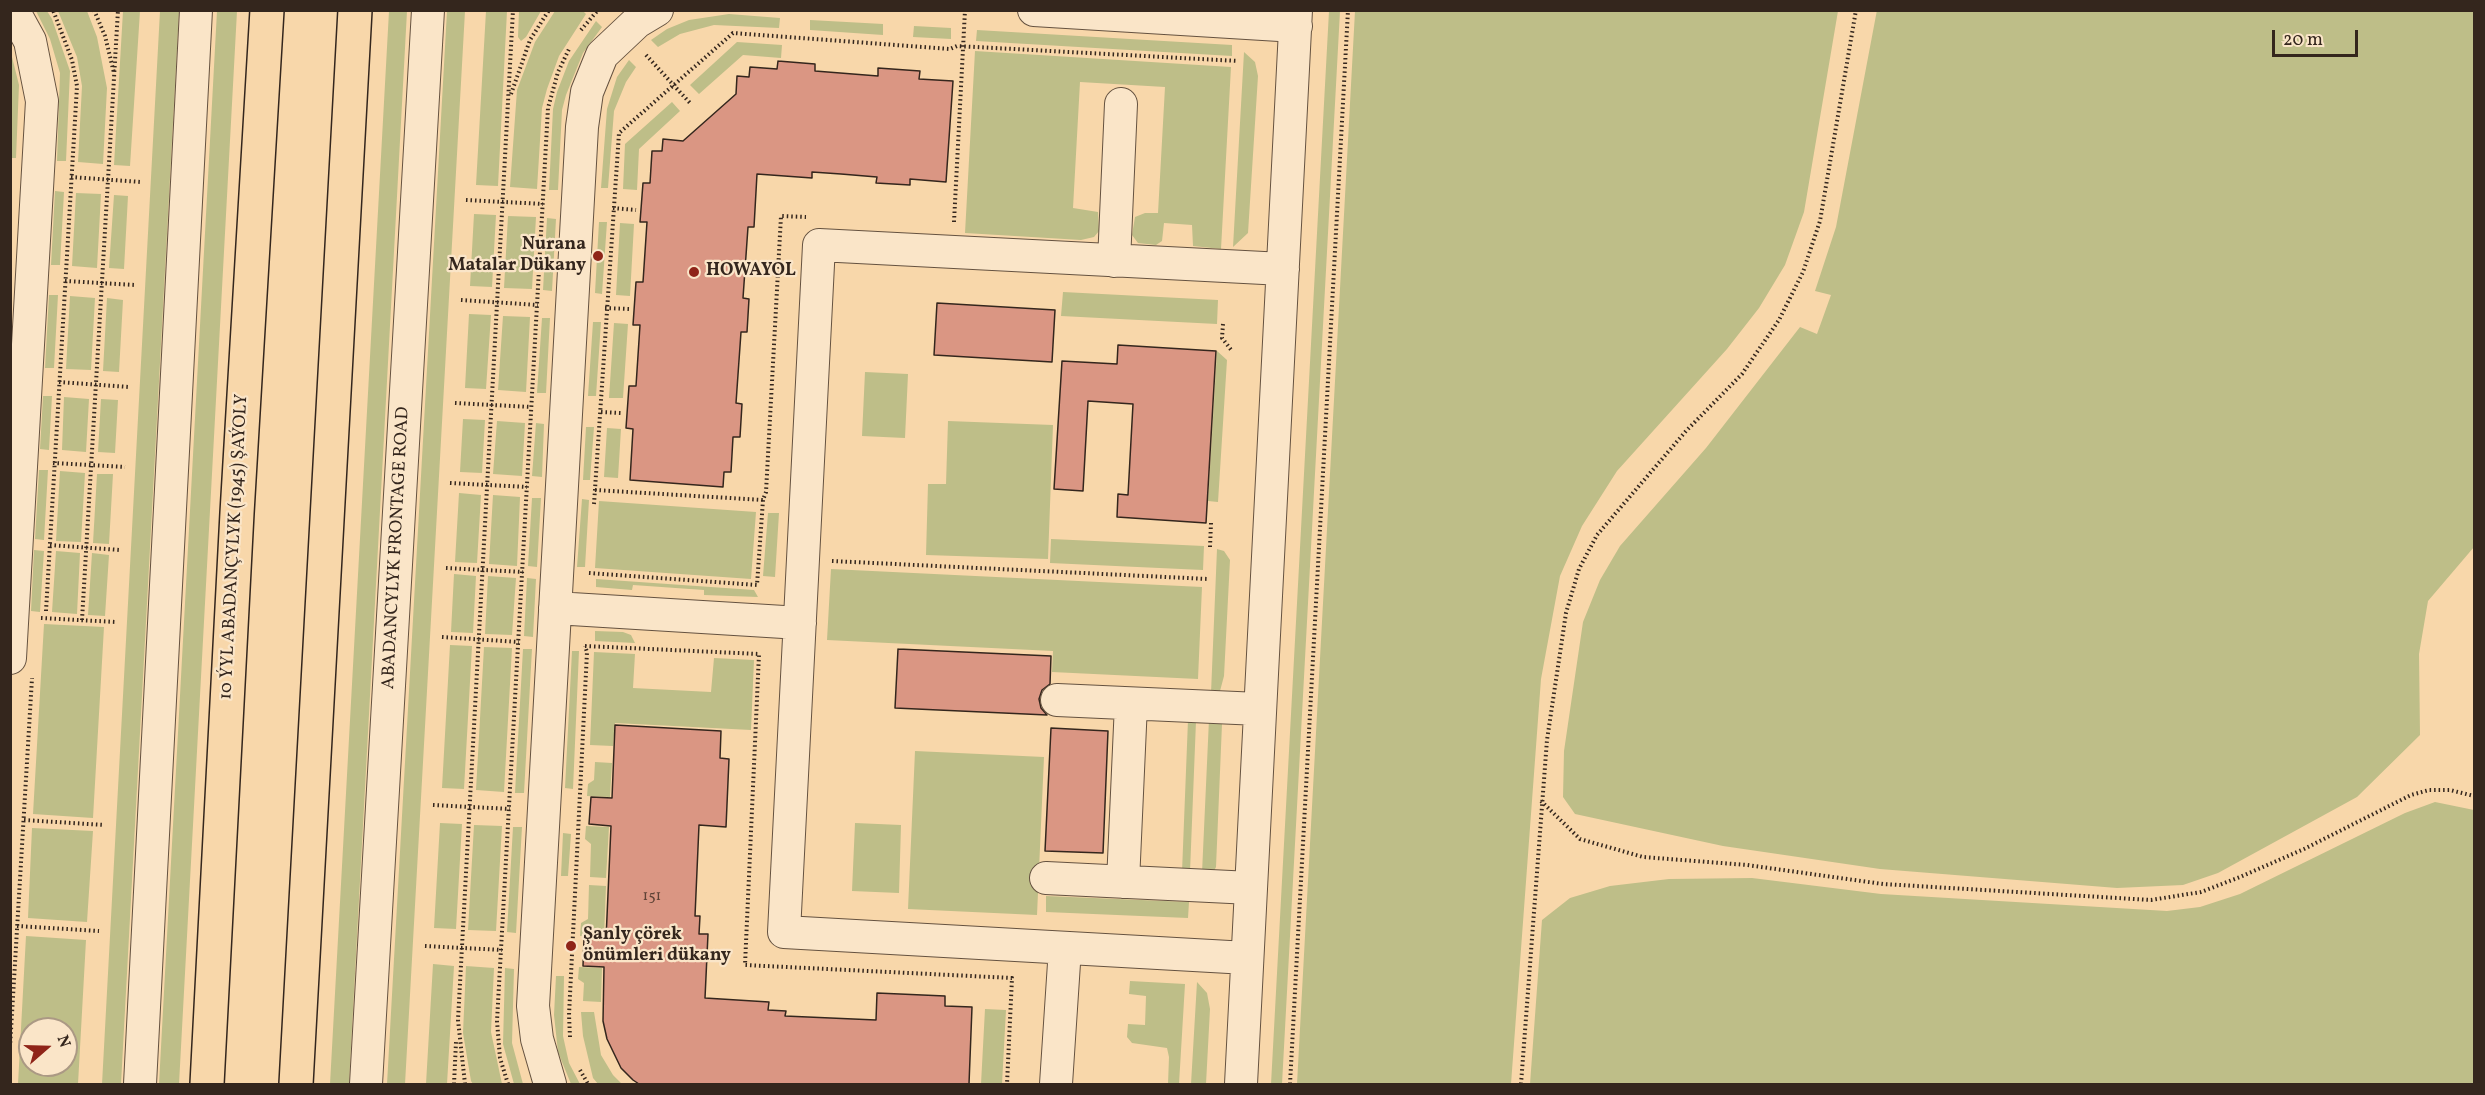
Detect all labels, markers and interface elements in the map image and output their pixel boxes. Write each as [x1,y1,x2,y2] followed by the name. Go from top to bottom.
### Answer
[2275,18,2360,56] scale bar
[2283,28,2323,53] text: 20 m
[448,235,586,278] place label: Nurana Matalar Dükany
[591,249,605,263] marker: Nurana Matalar Dükany
[706,261,796,283] place label: HOWAYOL
[687,265,701,279] marker: HOWAYOL
[216,394,254,700] street label: 10 ÝYL ABADANÇYLYK (1945) ŞAÝOLY
[379,406,415,690] street label: ABADANCYLYK FRONTAGE ROAD
[643,888,661,906] house number: 151
[583,925,731,968] place label: Şanly çörek önümleri dükany
[564,939,578,953] marker: Şanly çörek önümleri dükany
[18,1017,78,1077] north arrow
[51,1032,75,1051] text: N

